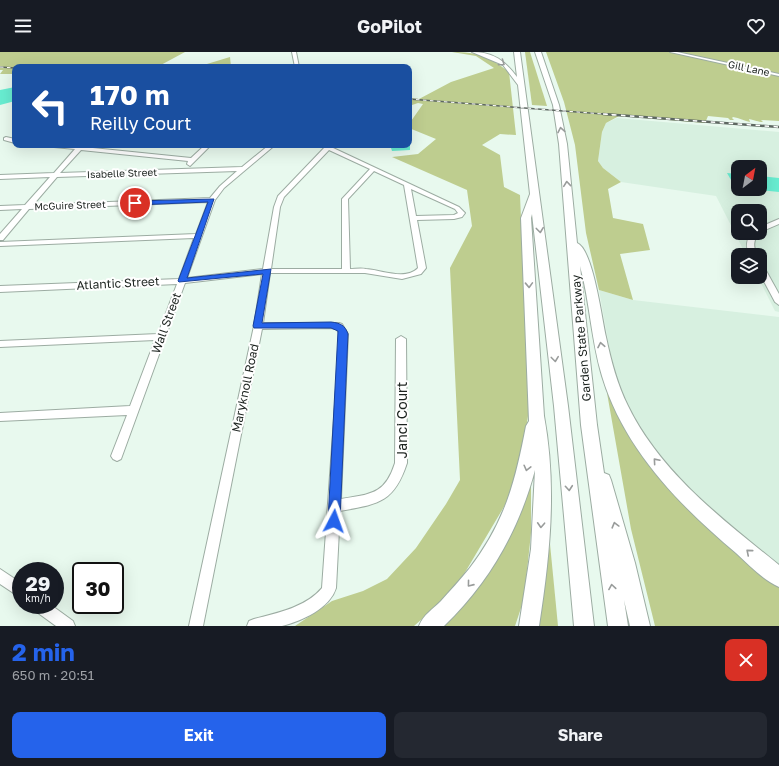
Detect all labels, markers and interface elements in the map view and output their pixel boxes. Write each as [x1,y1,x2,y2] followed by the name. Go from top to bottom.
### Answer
[12,15,34,37] icon: menu
[357,15,422,37] text: GoPilot
[745,15,767,37] icon: heart
[498,58,505,65] one-way arrow
[727,58,771,78] street label: Gill Lane
[90,78,169,111] text: 170 m
[24,80,76,132] icon: left
[90,112,192,134] text: Reilly Court
[557,127,565,133] one-way arrow
[731,160,767,196] north arrow
[731,160,767,284] map controls
[87,166,157,180] street label: Isabelle Street
[563,181,572,187] one-way arrow
[118,186,152,220] pin
[124,192,146,214] icon: arrive
[34,198,106,212] street label: McGuire Street
[731,204,767,240] button: search
[535,227,544,233] one-way arrow
[731,248,767,284] button: layers
[76,273,160,293] street label: Atlantic Street
[568,274,594,402] street label: Garden State Parkway
[524,282,533,288] one-way arrow
[148,290,184,356] street label: Wall Street
[228,342,262,434] street label: Maryknoll Road
[598,342,606,348] one-way arrow
[550,356,559,362] one-way arrow
[393,382,410,458] street label: Janci Court
[653,459,660,466] one-way arrow
[523,465,531,472] one-way arrow
[564,485,573,491] one-way arrow
[313,500,355,542] position arrow
[536,522,545,528] one-way arrow
[612,522,620,528] one-way arrow
[746,550,753,557] one-way arrow
[72,562,124,614] speed limit sign: 30
[26,571,50,595] text: 29
[467,579,474,587] one-way arrow
[608,584,617,591] one-way arrow
[25,592,51,604] text: km/h
[12,637,75,666] text: 2 min
[725,639,767,681] button: close
[12,667,94,683] text: 650 m · 20:51
[12,712,386,758] button: Exit
[394,712,767,758] button: Share

